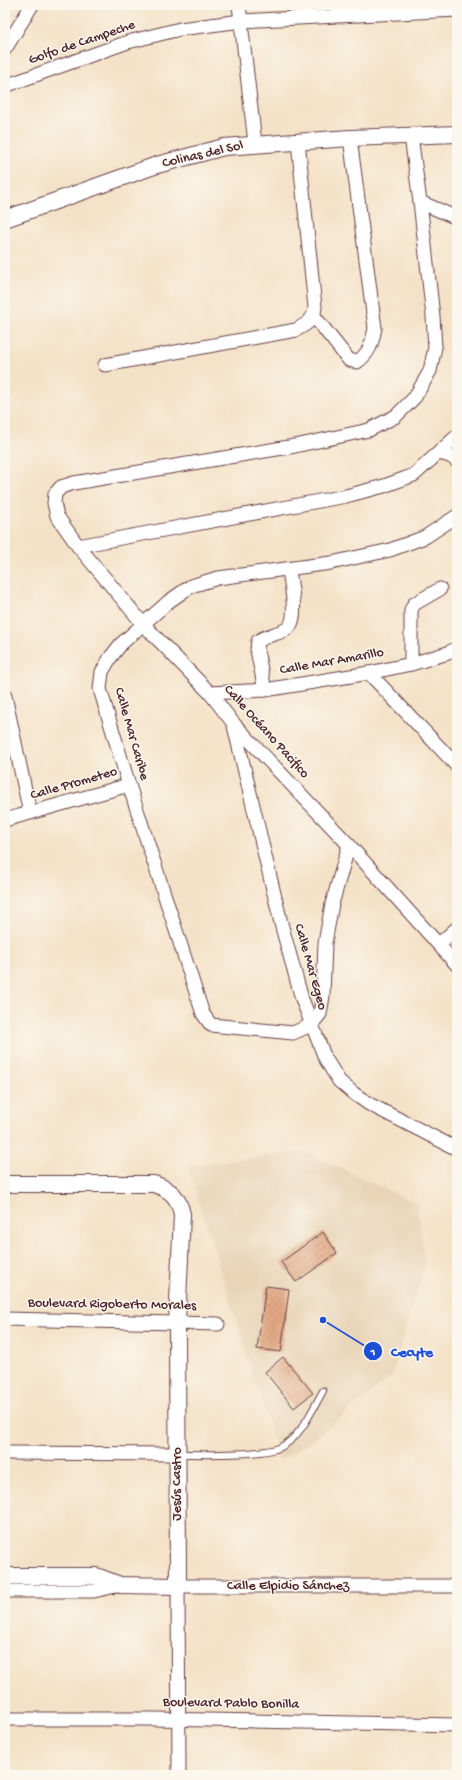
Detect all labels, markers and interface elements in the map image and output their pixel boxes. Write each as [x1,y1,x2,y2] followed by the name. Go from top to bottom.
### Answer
[26,17,138,69] street label: Golfo de Campeche
[161,137,245,173] street label: Colinas del Sol
[279,644,385,680] street label: Calle Mar Amarillo
[219,682,313,782] street label: Calle Océano Pacifico
[110,686,153,783] street label: Calle Mar Caribe
[29,764,119,804] street label: Calle Prometeo
[290,922,330,1012] street label: Calle Mar Egeo
[27,1295,197,1315] street label: Boulevard Rigoberto Morales
[363,1337,441,1364] callout: Cecyte
[390,1344,434,1362] text: Cecyte
[370,1346,376,1360] text: 1
[169,1447,186,1521] street label: Jesús Castro
[227,1578,350,1595] street label: Calle Elpidio Sánchez
[162,1694,301,1714] street label: Boulevard Pablo Bonilla

